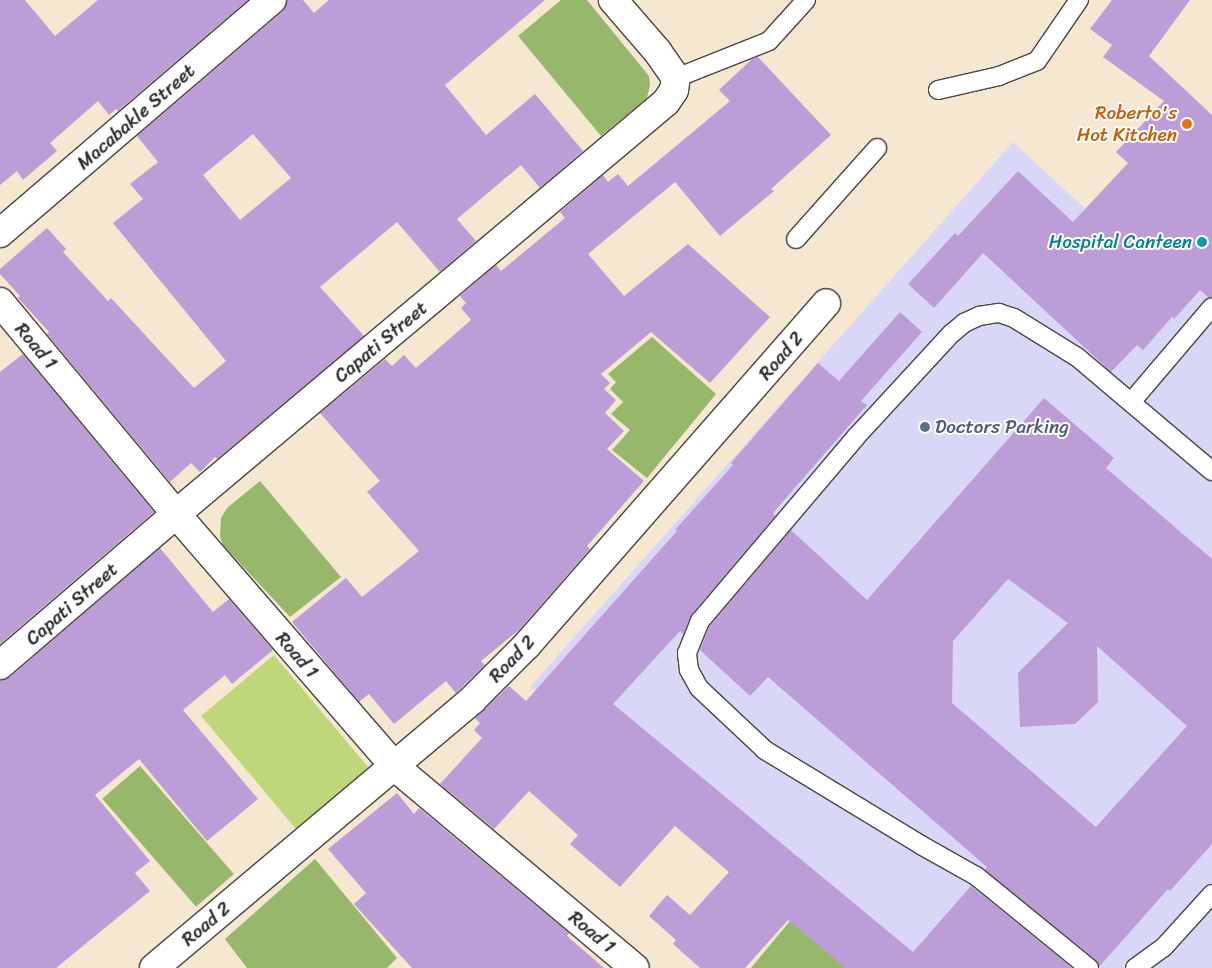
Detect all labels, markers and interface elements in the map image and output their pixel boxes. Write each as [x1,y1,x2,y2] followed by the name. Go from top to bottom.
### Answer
[72,59,200,175] street label: Macabakle Street
[1076,102,1177,146] place label: Roberto's Hot Kitchen
[1181,118,1193,130] marker: Roberto's Hot Kitchen
[1048,231,1192,253] place label: Hospital Canteen
[1196,236,1208,248] marker: Hospital Canteen
[330,296,432,388] street label: Capati Street
[10,318,62,374] street label: Road 1
[754,327,808,385] street label: Road 2
[935,416,1069,438] place label: Doctors Parking
[919,421,931,433] marker: Doctors Parking
[21,558,123,650] street label: Capati Street
[271,627,323,683] street label: Road 1
[484,631,540,687] street label: Road 2
[177,897,235,951] street label: Road 2
[564,906,620,958] street label: Road 1

